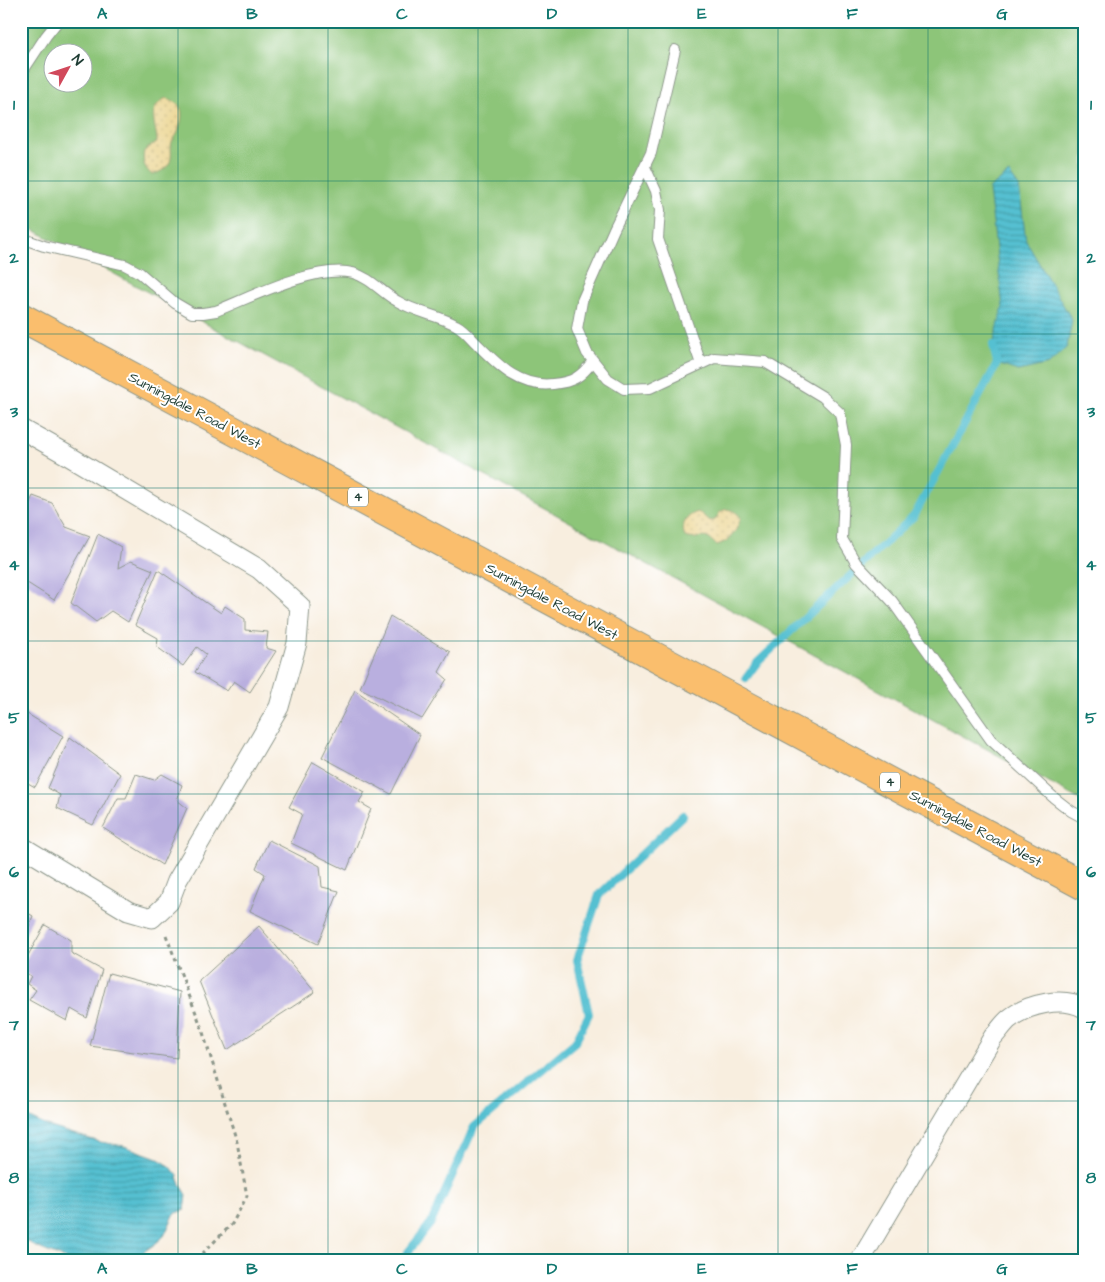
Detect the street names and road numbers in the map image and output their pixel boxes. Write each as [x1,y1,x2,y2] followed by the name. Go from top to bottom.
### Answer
[125,367,265,454] street label: Sunningdale Road West
[348,488,368,507] road number: 4
[482,558,622,645] street label: Sunningdale Road West
[880,772,900,792] road number: 4
[906,785,1046,872] street label: Sunningdale Road West

